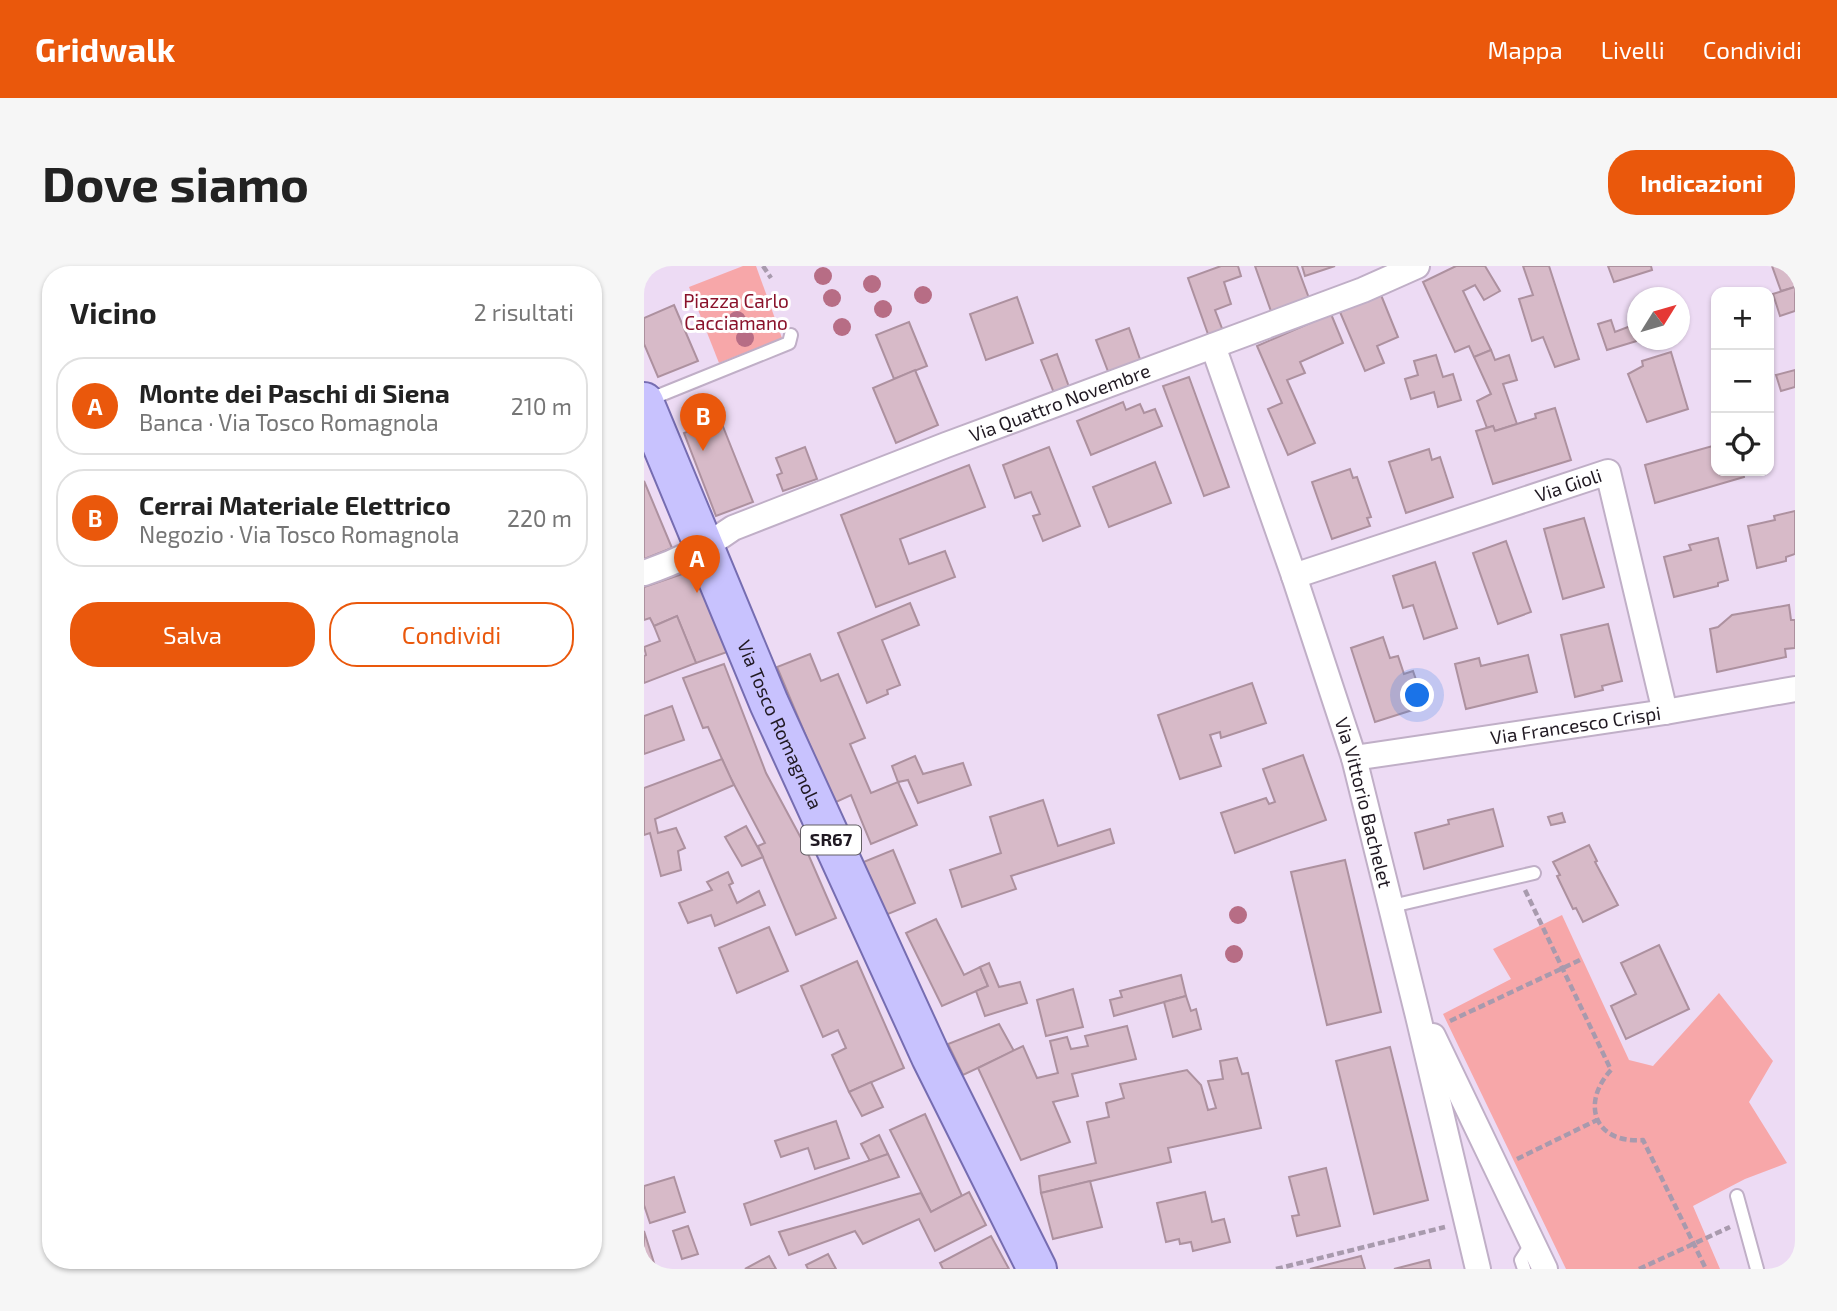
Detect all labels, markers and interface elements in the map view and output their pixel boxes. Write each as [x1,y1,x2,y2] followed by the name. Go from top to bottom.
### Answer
[35,29,175,69] text: Gridwalk
[1487,35,1563,64] text: Mappa
[1601,35,1665,64] text: Livelli
[1703,35,1802,64] text: Condividi
[1608,150,1795,215] button: Indicazioni
[42,153,309,212] text: Dove siamo
[1627,287,1690,350] north arrow
[1711,287,1774,476] map controls
[1711,287,1774,350] button: +
[683,289,789,334] park label: Piazza Carlo Cacciamano
[70,294,157,330] text: Vicino
[474,298,574,326] text: 2 risultati
[1711,350,1774,413] button: −
[966,358,1153,446] street label: Via Quattro Novembre
[139,377,450,408] text: Monte dei Paschi di Siena
[87,392,103,420] text: A
[511,392,572,420] text: 210 m
[680,393,726,451] pin: B
[139,408,439,436] text: Banca · Via Tosco Romagnola
[1711,413,1774,476] button: locate
[1532,463,1604,506] street label: Via Gioli
[139,489,451,520] text: Cerrai Materiale Elettrico
[88,504,102,532] text: B
[507,504,572,532] text: 220 m
[139,520,459,548] text: Negozio · Via Tosco Romagnola
[674,535,720,593] pin: A
[70,602,315,667] button: Salva
[329,602,574,667] button: Condividi
[733,636,828,812] street label: Via Tosco Romagnola
[1400,678,1434,712] your location
[1489,701,1662,749] street label: Via Francesco Crispi
[1330,714,1398,890] street label: Via Vittorio Bachelet
[801,826,861,854] road number: SR67

